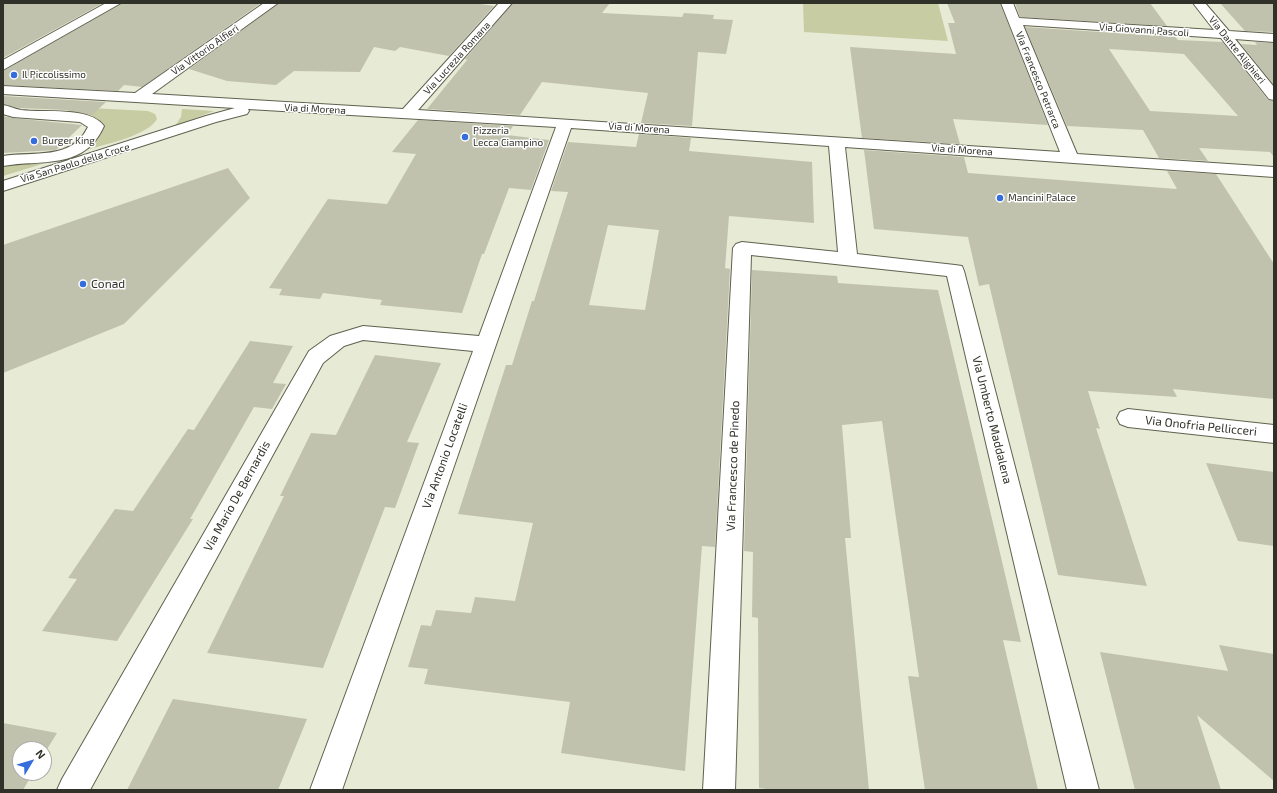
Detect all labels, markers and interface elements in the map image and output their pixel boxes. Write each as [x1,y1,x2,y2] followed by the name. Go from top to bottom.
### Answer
[1206,14,1268,86] street label: Via Dante Alighieri
[421,19,493,97] street label: Via Lucrezia Romana
[1099,21,1189,39] street label: Via Giovanni Pascoli
[169,22,241,78] street label: Via Vittorio Alfieri
[1013,30,1063,130] street label: Via Francesco Petrarca
[22,69,86,81] place label: Il Piccolissimo
[9,70,19,80] marker: Il Piccolissimo
[284,101,346,117] street label: Via di Morena
[608,120,670,136] street label: Via di Morena
[473,125,543,148] place label: Pizzeria Lecca Ciampino
[460,132,470,142] marker: Pizzeria Lecca Ciampino
[42,135,95,147] place label: Burger King
[29,136,39,146] marker: Burger King
[19,141,131,185] street label: Via San Paolo della Croce
[931,142,993,158] street label: Via di Morena
[1008,192,1076,204] place label: Mancini Palace
[995,193,1005,203] marker: Mancini Palace
[91,277,125,291] place label: Conad
[78,279,88,289] marker: Conad
[969,355,1015,485] street label: Via Umberto Maddalena
[724,400,742,532] street label: Via Francesco de Pinedo
[419,401,471,511] street label: Via Antonio Locatelli
[1144,413,1258,439] street label: Via Onofria Pellicceri
[201,438,273,554] street label: Via Mario De Bernardis
[12,741,52,781] north arrow
[33,747,49,761] text: N

